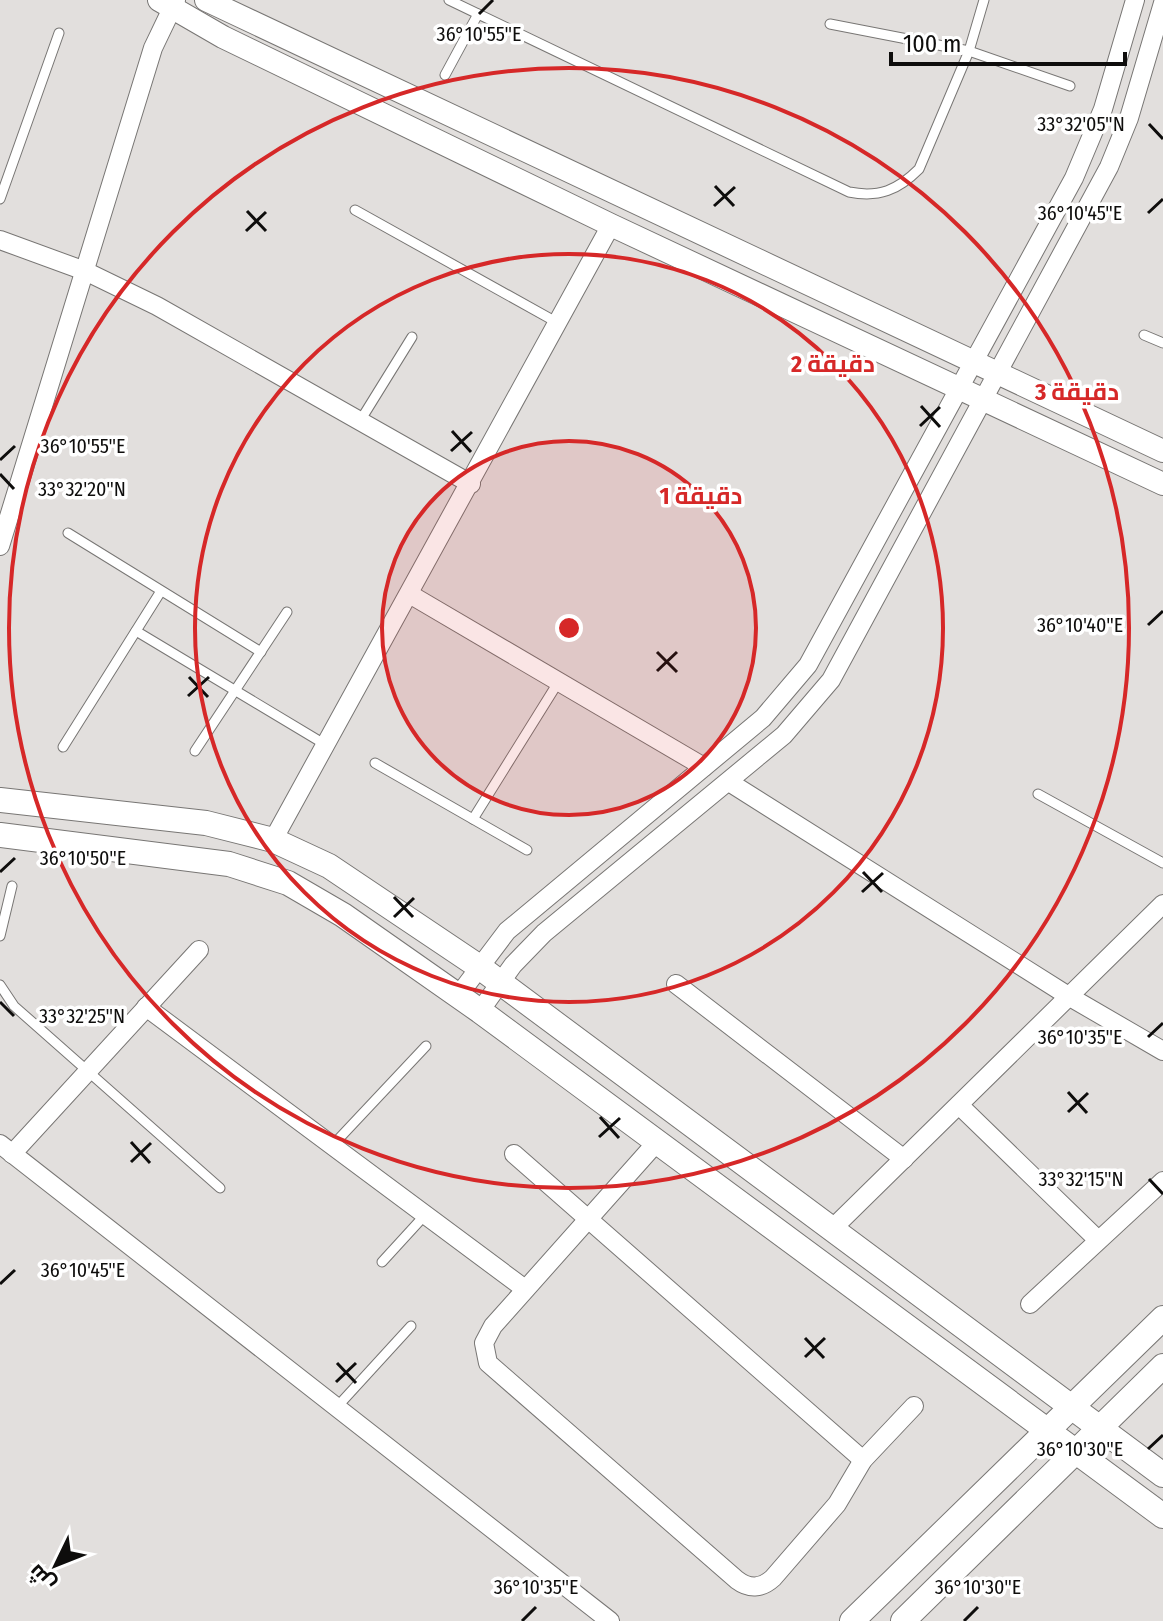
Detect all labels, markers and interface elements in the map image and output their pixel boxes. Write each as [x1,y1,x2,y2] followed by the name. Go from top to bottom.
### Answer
[891,16,1125,66] scale bar
[437,22,521,46] text: 36°10'55"E
[903,30,961,58] text: 100 m
[1037,112,1125,136] text: 33°32'05"N
[1038,201,1122,225] text: 36°10'45"E
[790,350,875,378] text: 2 دقيقة
[1034,378,1119,406] text: 3 دقيقة
[41,434,125,458] text: 36°10'55"E
[38,477,126,501] text: 33°32'20"N
[659,482,743,510] text: 1 دقيقة
[1037,613,1123,637] text: 36°10'40"E
[555,614,583,642] centre of rings
[40,846,126,870] text: 36°10'50"E
[39,1004,125,1028] text: 33°32'25"N
[1038,1025,1122,1049] text: 36°10'35"E
[1038,1167,1124,1191] text: 33°32'15"N
[41,1258,125,1282] text: 36°10'45"E
[1037,1437,1123,1461] text: 36°10'30"E
[16,1525,96,1605] north arrow
[22,1559,61,1598] text: ش
[494,1575,578,1599] text: 36°10'35"E
[935,1575,1021,1599] text: 36°10'30"E

